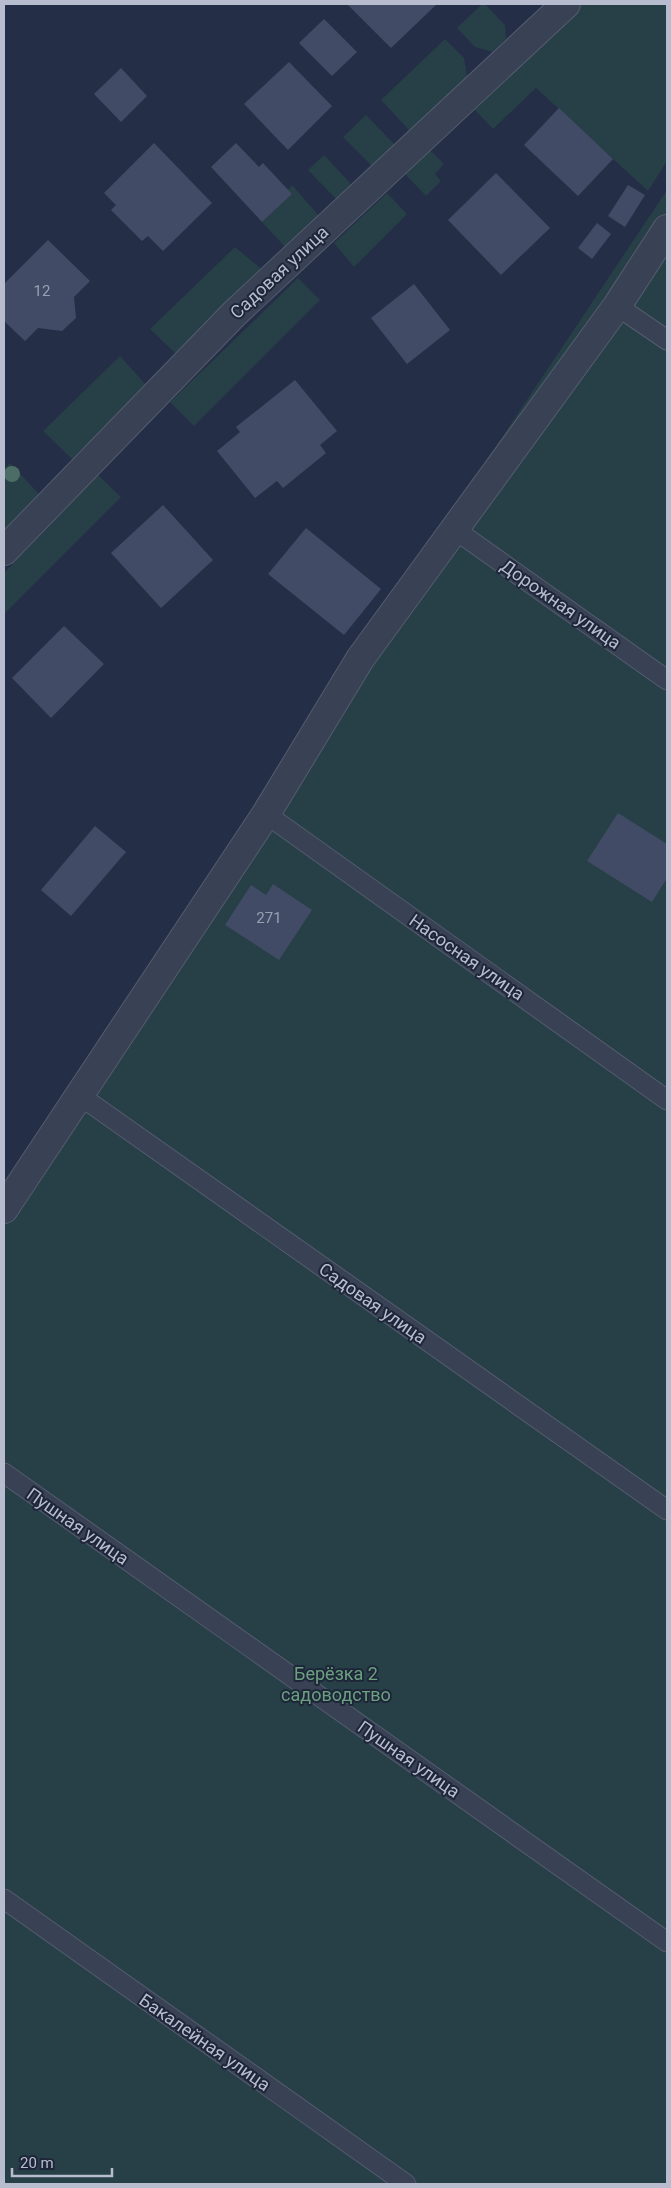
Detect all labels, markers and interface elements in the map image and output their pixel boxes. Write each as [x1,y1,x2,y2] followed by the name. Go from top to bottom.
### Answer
[226,221,332,323] street label: Садовая улица
[34,282,50,300] house number: 12
[497,555,625,653] street label: Дорожная улица
[256,909,282,927] house number: 271
[405,909,529,1005] street label: Насосная улица
[315,1258,431,1348] street label: Садовая улица
[23,1483,133,1569] street label: Пушная улица
[281,1663,391,1705] park label: Берёзка 2 садоводство
[354,1716,464,1802] street label: Пушная улица
[136,1989,274,2095] street label: Бакалейная улица
[12,2146,112,2178] scale bar
[20,2154,54,2172] text: 20 m

